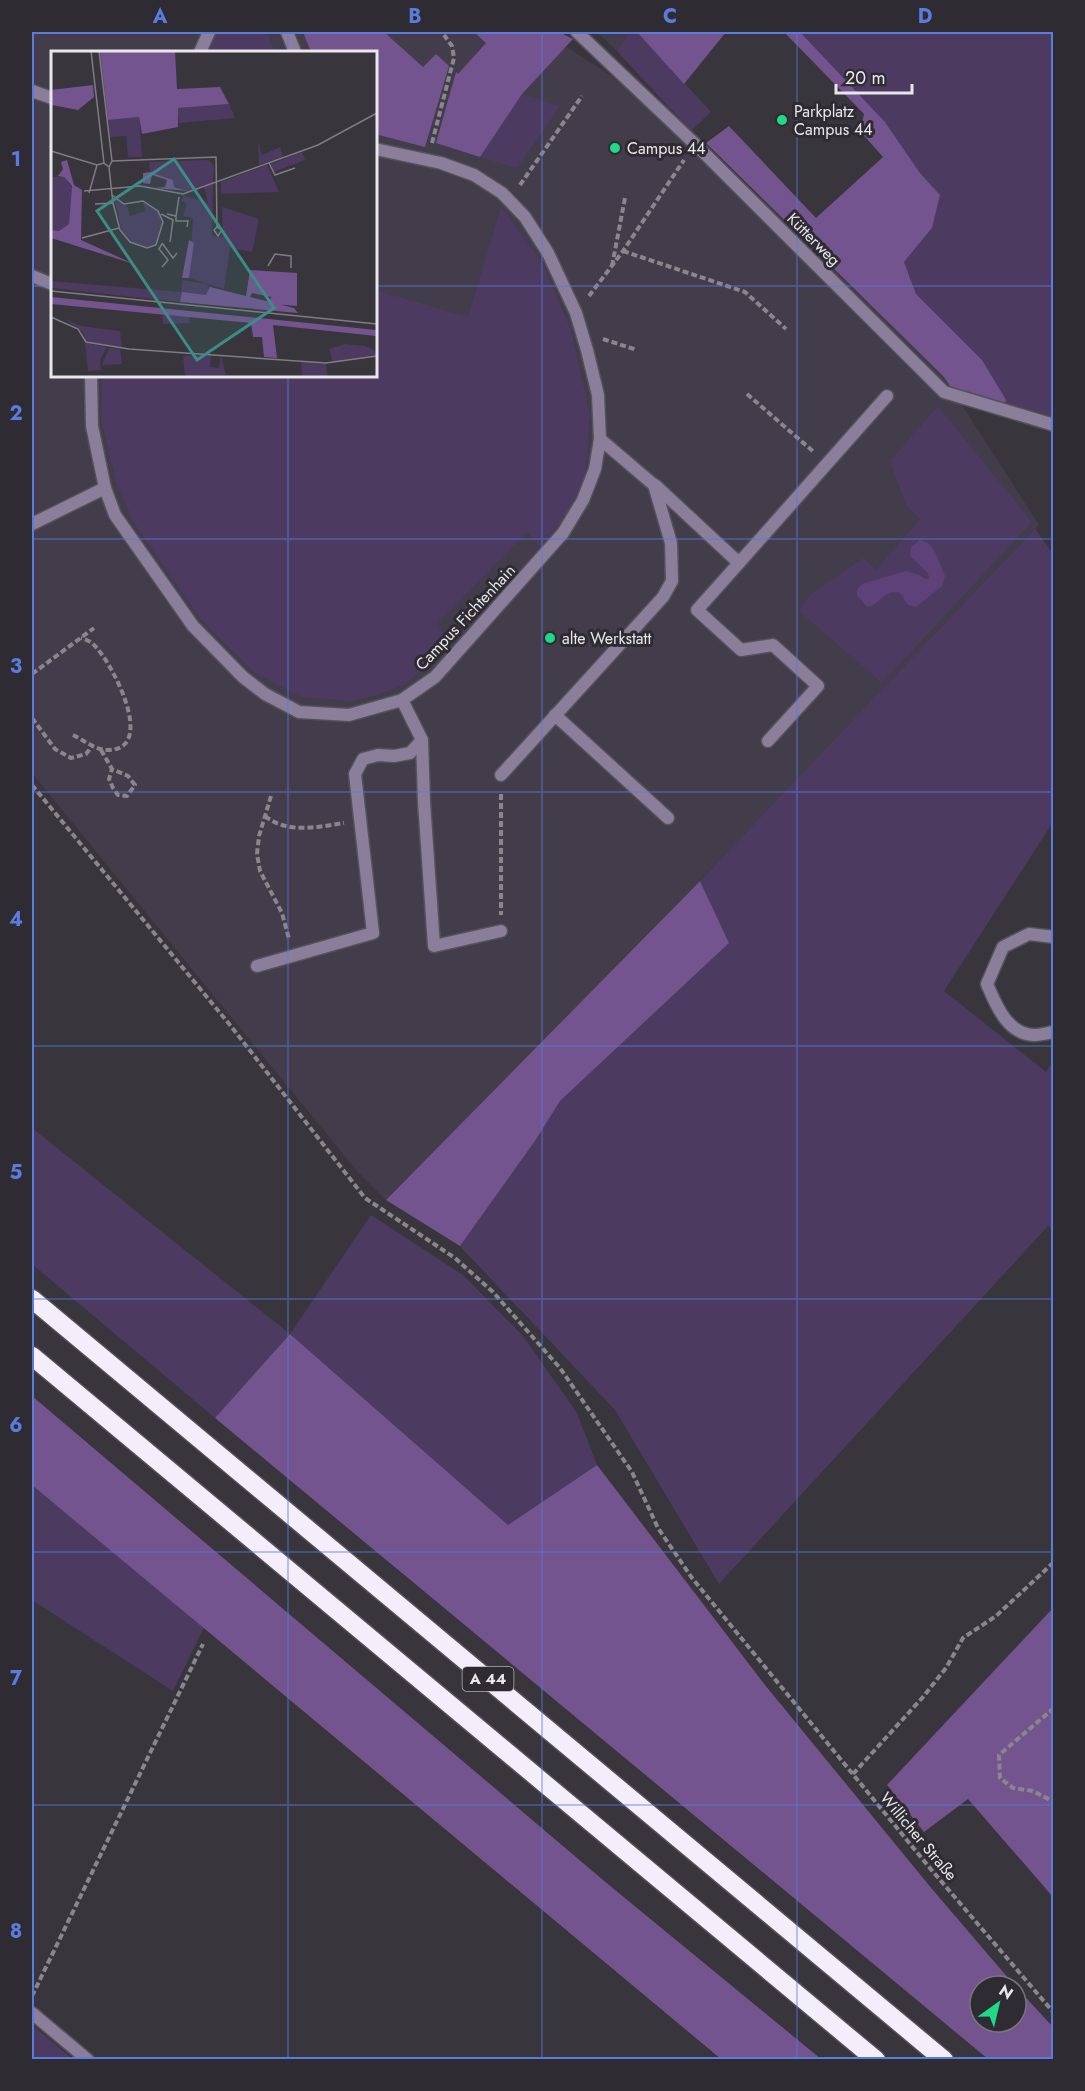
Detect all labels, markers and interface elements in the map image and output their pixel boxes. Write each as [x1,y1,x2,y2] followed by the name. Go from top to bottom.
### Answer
[152,2,168,31] text: A
[408,2,422,31] text: B
[663,2,677,31] text: C
[918,2,932,31] text: D
[51,51,376,376] inset map
[836,57,912,95] scale bar
[845,65,885,91] text: 20 m
[794,100,873,141] place label: Parkplatz Campus 44
[775,113,789,127] marker: Parkplatz Campus 44
[627,137,706,160] place label: Campus 44
[608,141,622,155] marker: Campus 44
[11,145,21,174] text: 1
[782,207,846,271] street label: Kütterweg
[9,399,23,428] text: 2
[410,559,521,675] street label: Campus Fichtenhain
[562,627,651,650] place label: alte Werkstatt
[543,631,557,645] marker: alte Werkstatt
[10,652,22,681] text: 3
[9,905,23,934] text: 4
[10,1158,23,1187] text: 5
[9,1411,23,1440] text: 6
[10,1664,23,1693] text: 7
[462,1667,514,1691] road number: A 44
[875,1787,963,1886] street label: Willicher Straße
[10,1917,22,1946] text: 8
[968,1974,1028,2034] north arrow
[994,1979,1018,2005] text: N

